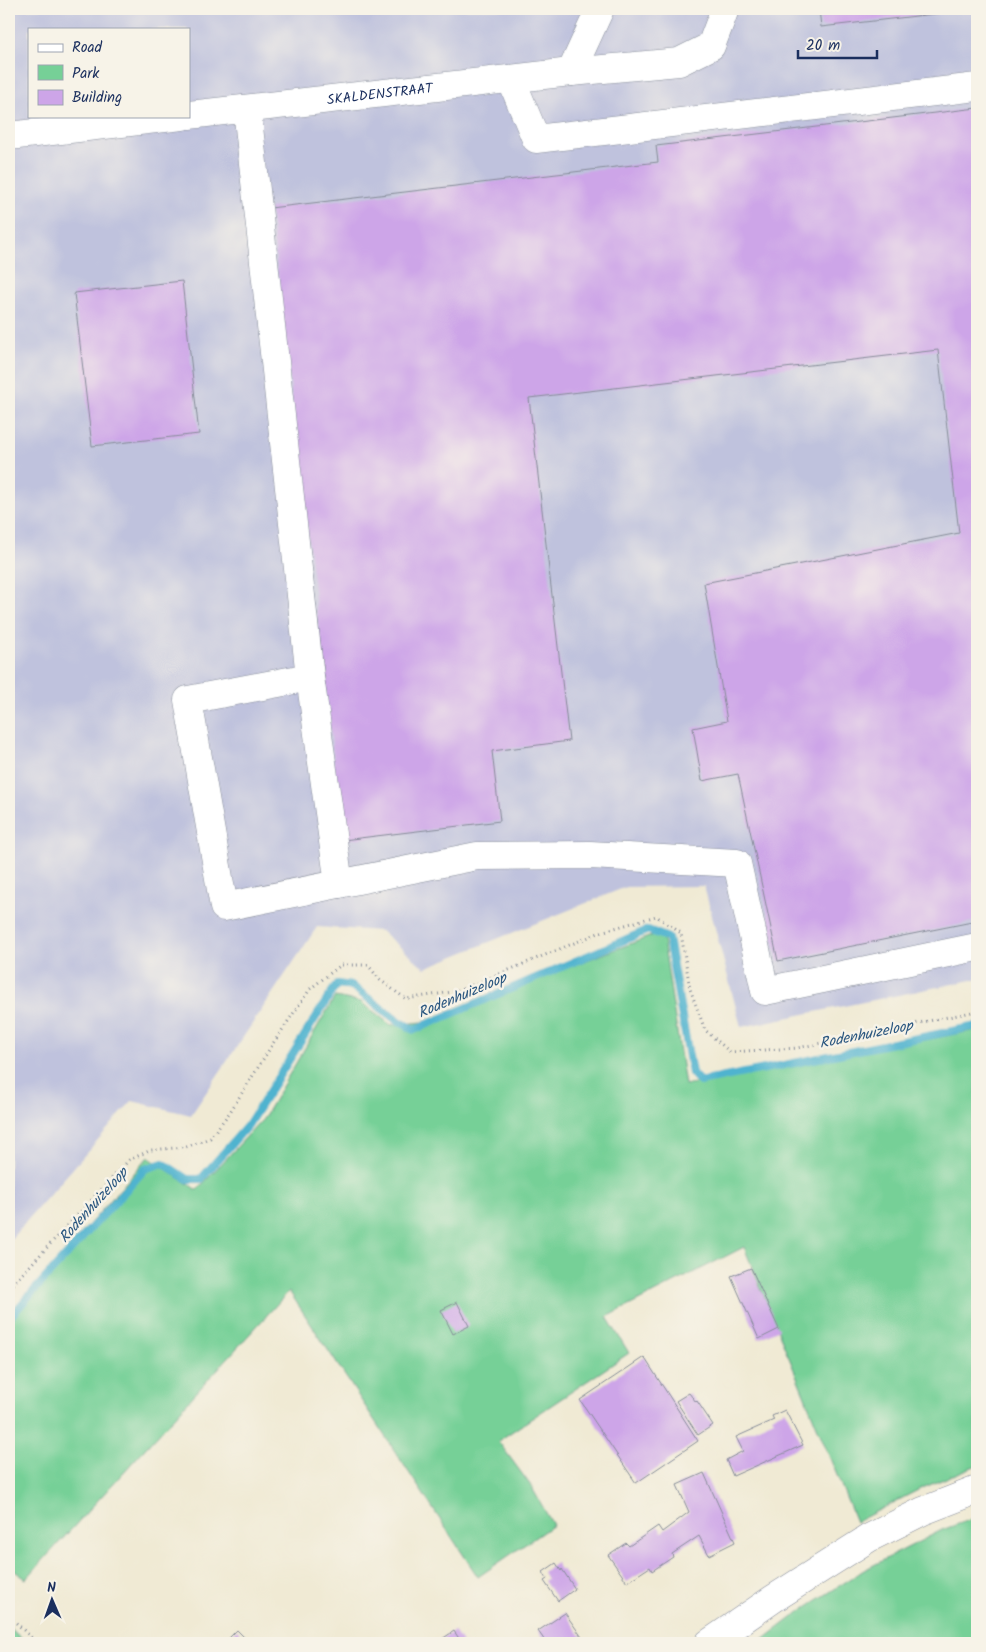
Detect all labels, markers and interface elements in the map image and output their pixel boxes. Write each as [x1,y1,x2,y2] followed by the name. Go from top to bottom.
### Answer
[28,28,190,118] legend
[798,28,877,60] scale bar
[806,34,840,58] text: 20 m
[72,36,103,60] text: Road
[72,62,100,86] text: Park
[326,77,435,111] street label: SKALDENSTRAAT
[72,86,122,110] text: Building
[414,966,512,1025] water label: Rodenhuizeloop
[818,1014,917,1056] water label: Rodenhuizeloop
[53,1161,135,1249] water label: Rodenhuizeloop
[28,1574,78,1624] north arrow
[47,1577,57,1599] text: N

